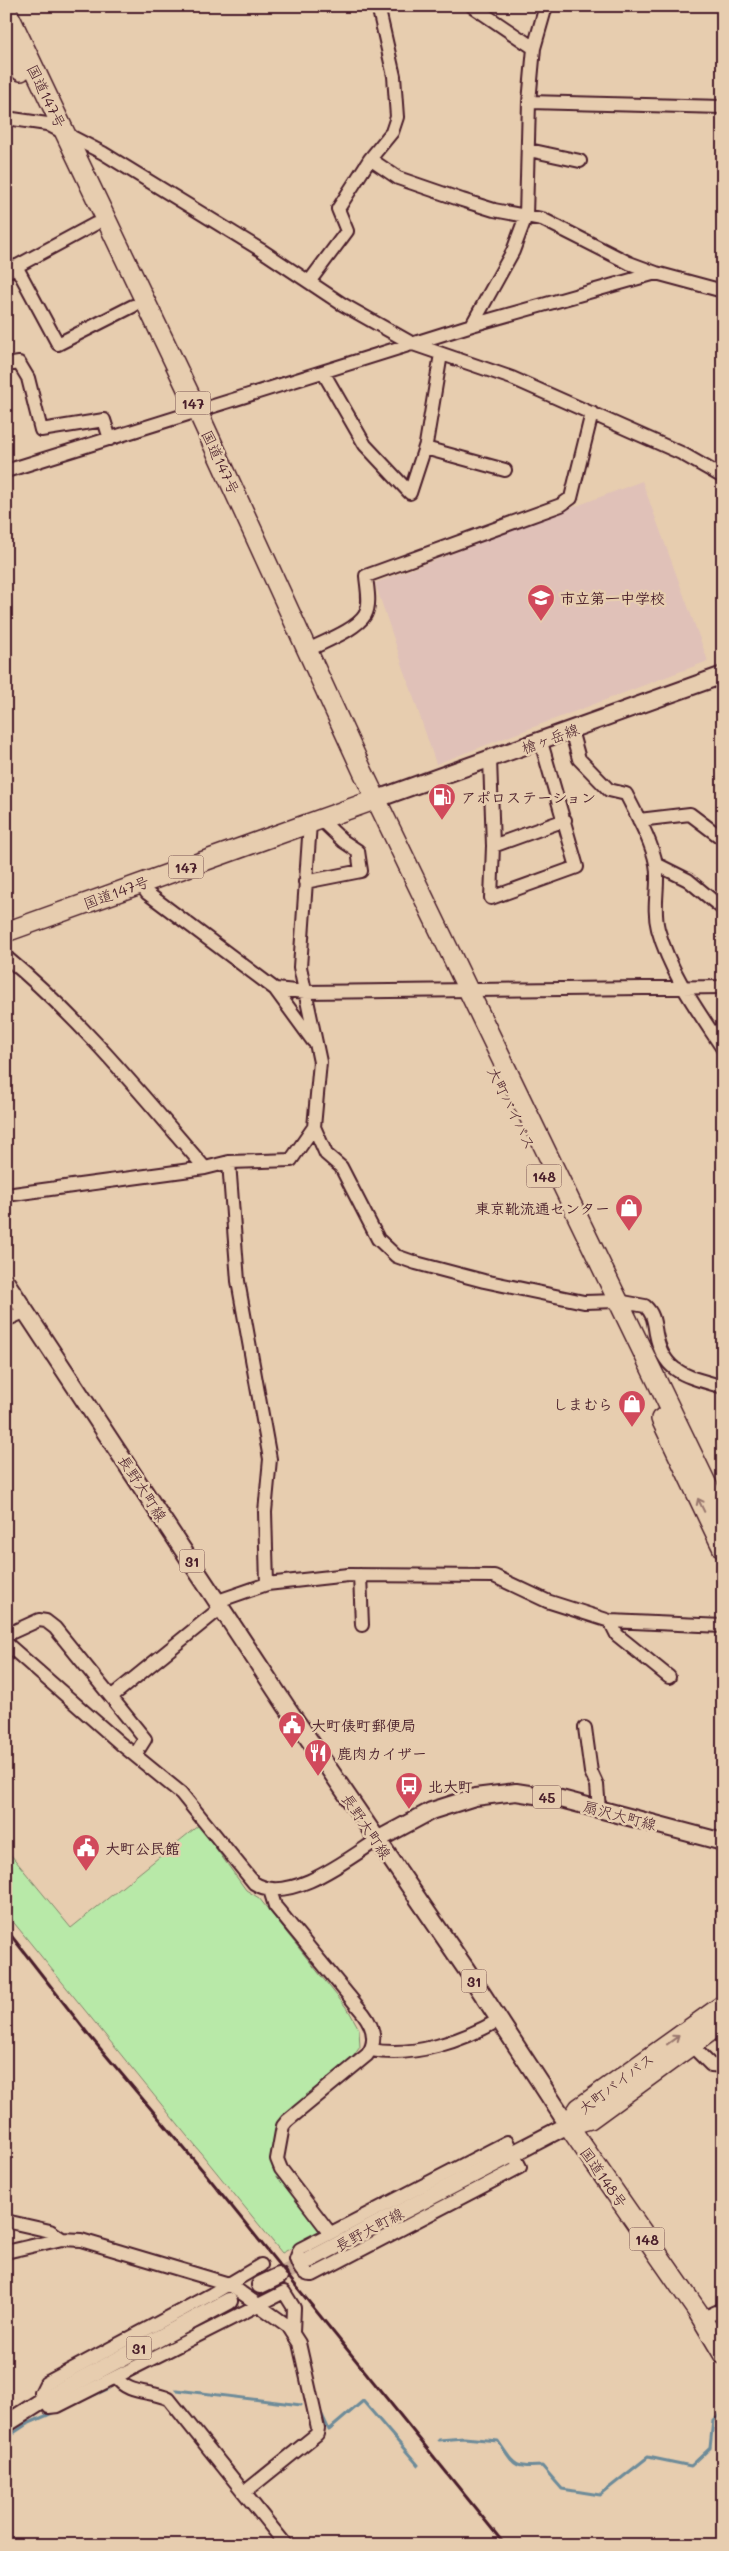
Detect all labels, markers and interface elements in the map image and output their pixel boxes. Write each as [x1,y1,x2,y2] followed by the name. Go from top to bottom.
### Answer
[23,61,71,131] street label: 国道147号
[176,392,210,414] road number: 147
[197,427,245,497] street label: 国道147号
[526,583,556,622] school or university icon: 市立第一中学校
[560,588,665,608] place label: 市立第一中学校
[518,718,582,758] street label: 槍ヶ岳線
[427,782,457,821] fuel station icon: アポロステーション
[461,787,596,807] place label: アポロステーション
[168,856,204,879] road number: 147
[80,871,152,913] street label: 国道147号
[483,1063,541,1153] street label: 大町バイパス
[526,1164,562,1188] road number: 148
[614,1193,644,1232] shop icon: 東京靴流通センター
[475,1198,610,1218] place label: 東京靴流通センター
[617,1389,647,1428] shop icon: しまむら
[553,1394,613,1414] place label: しまむら
[114,1451,172,1525] street label: 長野大町線
[696,1498,705,1513] one-way arrow
[180,1550,204,1572] road number: 31
[277,1710,307,1749] public building icon: 大町俵町郵便局
[311,1715,416,1735] place label: 大町俵町郵便局
[303,1738,333,1777] restaurant icon: 鹿肉カイザー
[337,1743,427,1763] place label: 鹿肉カイザー
[394,1771,424,1810] bus stop icon: 北大町
[428,1776,473,1796] place label: 北大町
[533,1785,561,1808] road number: 45
[338,1789,396,1863] street label: 長野大町線
[581,1796,659,1834] street label: 扇沢大町線
[71,1833,101,1872] public building icon: 大町公民館
[105,1838,180,1858] place label: 大町公民館
[462,1970,486,1992] road number: 31
[666,2035,680,2045] one-way arrow
[574,2048,658,2118] street label: 大町バイパス
[576,2143,632,2211] street label: 国道148号
[331,2203,407,2255] street label: 長野大町線
[630,2228,664,2250] road number: 148
[126,2336,152,2360] road number: 31

